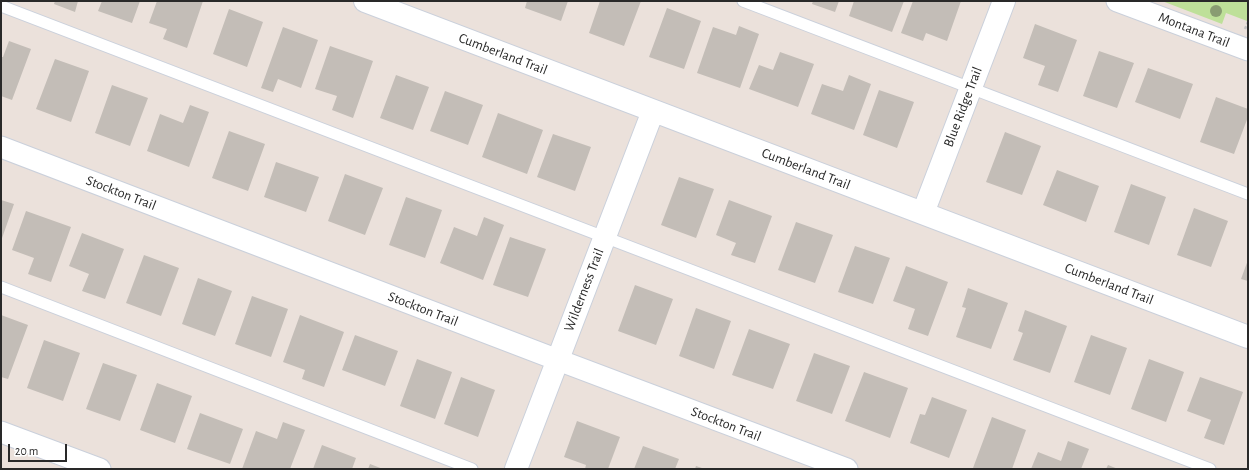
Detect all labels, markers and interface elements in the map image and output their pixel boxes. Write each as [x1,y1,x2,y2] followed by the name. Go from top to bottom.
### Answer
[1156,9,1232,51] street label: Montana Trail
[456,29,550,79] street label: Cumberland Trail
[940,65,986,149] street label: Blue Ridge Trail
[759,144,853,194] street label: Cumberland Trail
[84,172,158,214] street label: Stockton Trail
[560,246,608,334] street label: Wilderness Trail
[1062,259,1156,309] street label: Cumberland Trail
[386,288,460,330] street label: Stockton Trail
[689,403,763,445] street label: Stockton Trail
[10,436,69,462] scale bar
[15,445,38,457] text: 20 m

